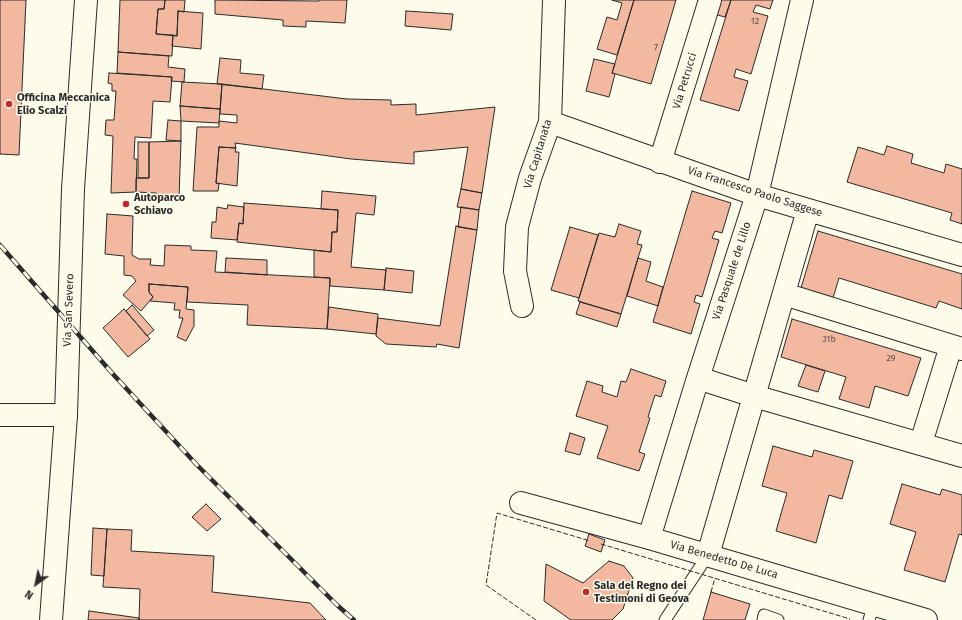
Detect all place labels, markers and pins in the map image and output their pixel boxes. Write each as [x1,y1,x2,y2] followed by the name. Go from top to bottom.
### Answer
[17,91,110,117] place label: Officina Meccanica Elio Scalzi
[4,99,14,109] marker: Officina Meccanica Elio Scalzi
[134,191,185,217] place label: Autoparco Schiavo
[121,199,131,209] marker: Autoparco Schiavo
[594,579,689,605] place label: Sala del Regno dei Testimoni di Geova
[581,587,591,597] marker: Sala del Regno dei Testimoni di Geova

